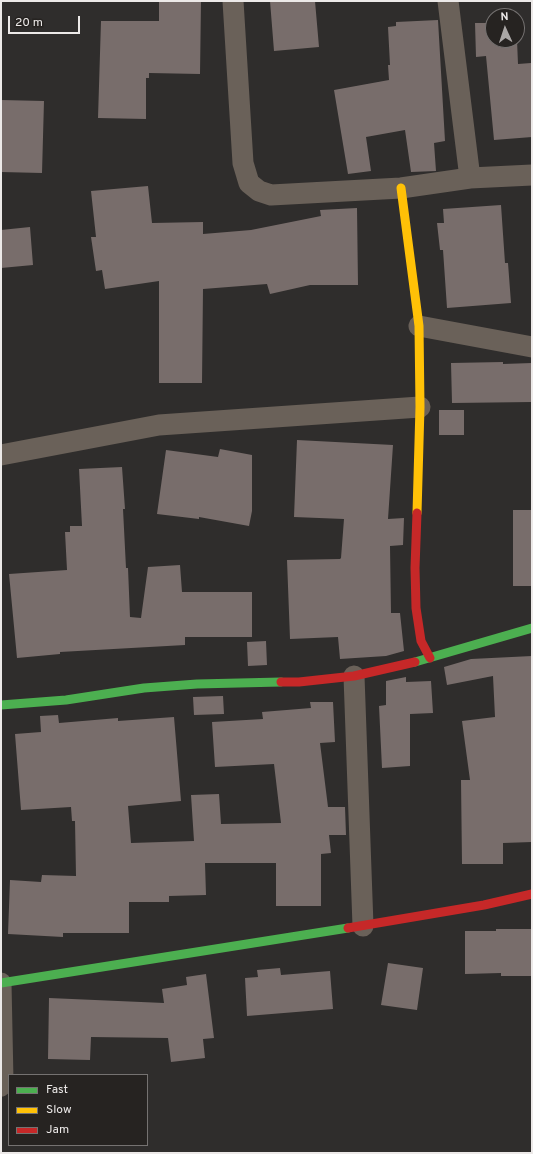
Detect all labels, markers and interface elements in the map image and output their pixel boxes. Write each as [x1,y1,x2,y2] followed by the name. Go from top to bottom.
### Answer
[10,8,82,34] scale bar
[485,8,525,48] north arrow
[500,10,509,24] text: N
[15,15,43,31] text: 20 m
[8,1074,148,1146] legend
[46,1082,68,1098] text: Fast
[46,1102,72,1118] text: Slow
[46,1122,69,1138] text: Jam

